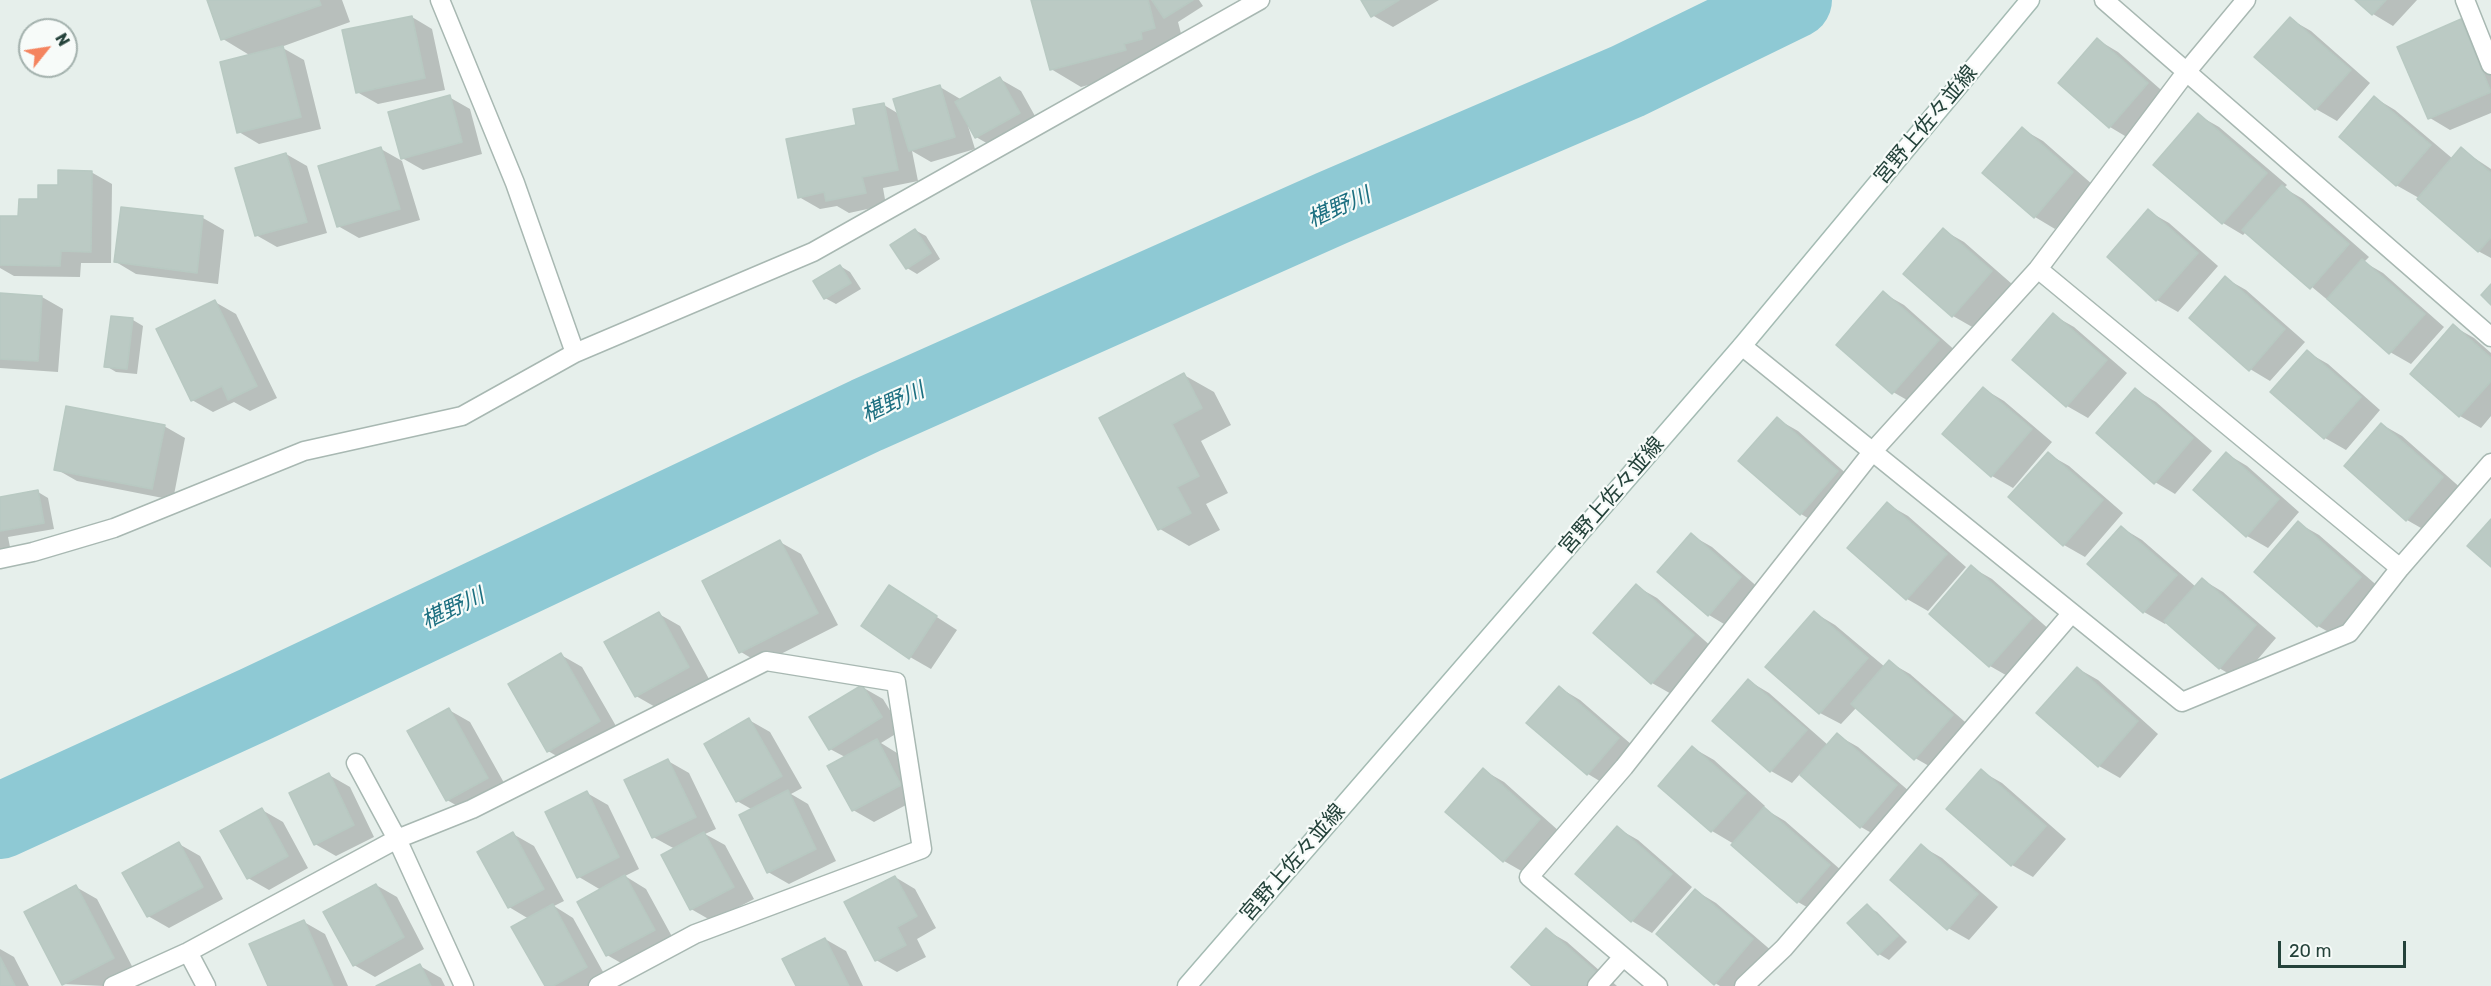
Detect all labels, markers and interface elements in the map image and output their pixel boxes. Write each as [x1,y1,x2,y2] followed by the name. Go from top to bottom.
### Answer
[18,18,78,78] north arrow
[51,30,73,49] text: N
[1869,61,1983,189] street label: 宮野上佐々並線
[1303,183,1375,233] water label: 椹野川
[857,378,929,428] water label: 椹野川
[1554,432,1670,560] street label: 宮野上佐々並線
[418,583,488,635] water label: 椹野川
[1235,799,1351,927] street label: 宮野上佐々並線
[2281,929,2408,967] scale bar
[2289,940,2331,962] text: 20 m

